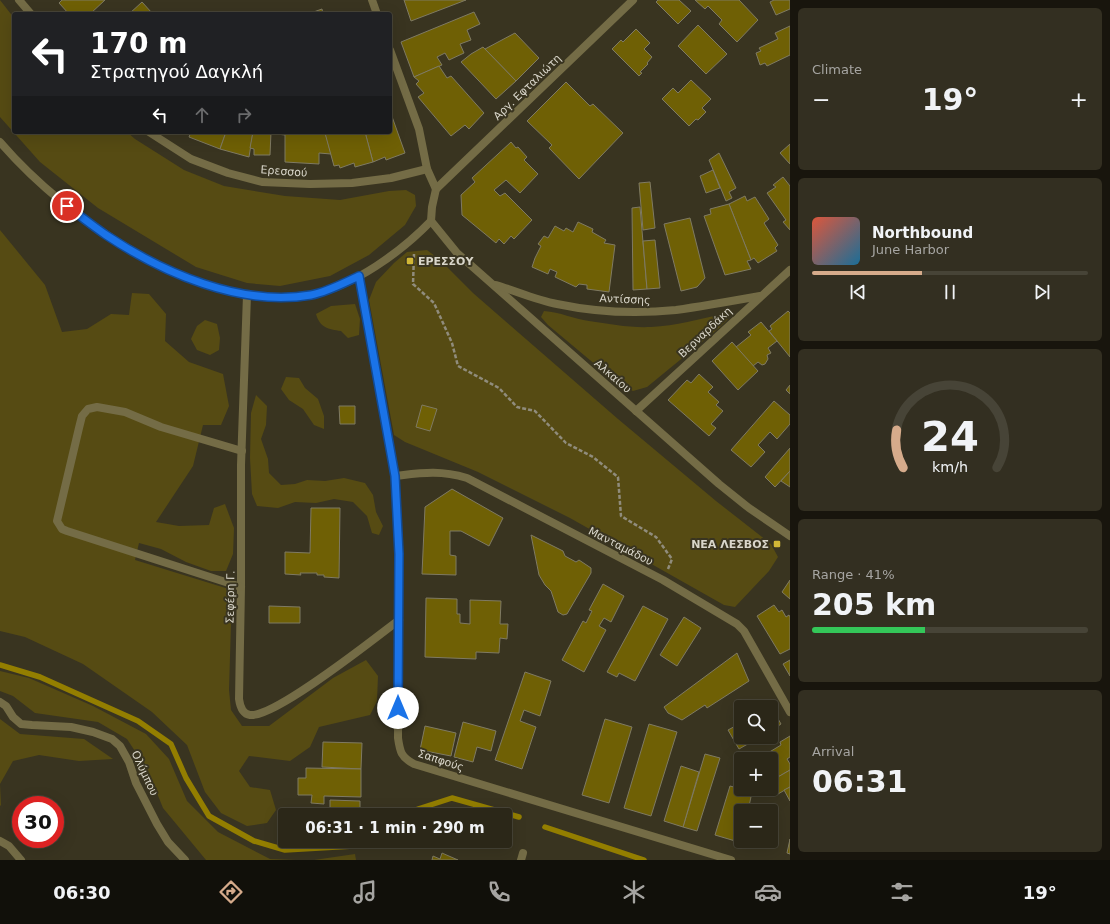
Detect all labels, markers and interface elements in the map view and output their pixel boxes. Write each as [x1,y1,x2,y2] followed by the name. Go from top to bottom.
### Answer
[90,27,187,60] text: 170 m
[24,28,76,80] icon: left
[491,52,564,123] street label: Αργ. Εφταλιώτη
[90,61,263,82] text: Στρατηγού Δαγκλή
[812,62,862,77] text: Climate
[922,82,978,117] text: 19°
[812,87,830,112] text: −
[1070,87,1088,112] text: +
[149,104,171,126] icon: left
[191,104,213,126] icon: ahead
[233,104,255,126] icon: right
[260,163,308,180] street label: Ερεσσού
[50,189,84,223] pin
[56,195,78,217] icon: arrive
[872,224,973,242] text: Northbound
[872,242,949,257] text: June Harbor
[418,255,474,268] place label: ΕΡΕΣΣΟΥ
[405,256,415,266] marker: ΕΡΕΣΣΟΥ
[847,281,869,303] icon: previous
[939,281,961,303] icon: pause
[1031,281,1053,303] icon: next
[599,292,651,307] street label: Αντίσσης
[676,304,735,360] street label: Βερναρδάκη
[592,357,634,396] street label: Αλκαίου
[921,412,979,461] text: 24
[932,459,968,475] text: km/h
[586,525,655,568] street label: Μανταμάδου
[691,538,769,551] place label: ΝΕΑ ΛΕΣΒΟΣ
[772,539,782,549] marker: ΝΕΑ ΛΕΣΒΟΣ
[812,567,895,582] text: Range · 41%
[224,570,237,624] street label: Σεφέρη Γ.
[812,587,936,622] text: 205 km
[377,687,419,729] position arrow
[734,700,778,848] map controls
[734,700,778,744] button: search
[812,744,854,759] text: Arrival
[416,747,466,774] street label: Σαπφούς
[128,749,161,798] street label: Ολύμπου
[734,752,778,796] button: +
[812,764,908,799] text: 06:31
[12,796,64,848] speed limit sign: 30
[734,804,778,848] button: −
[305,819,485,837] text: 06:31 · 1 min · 290 m
[217,878,245,906] icon: directions
[351,878,379,906] icon: music
[485,878,513,906] icon: phone
[620,878,648,906] icon: climate
[754,878,782,906] icon: car
[888,878,916,906] icon: filters
[53,882,110,903] text: 06:30
[1023,882,1057,903] text: 19°

